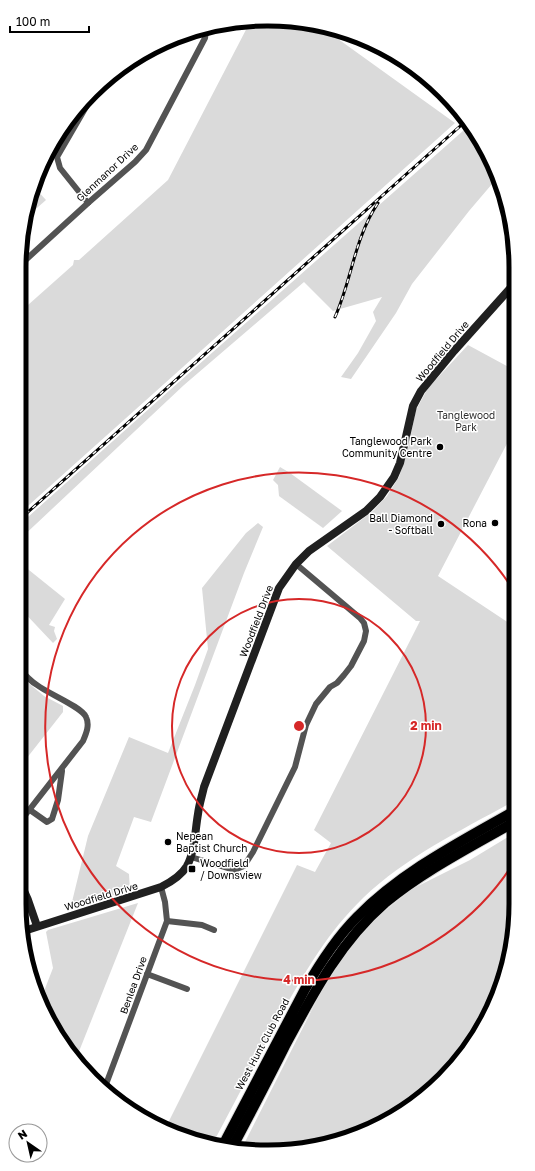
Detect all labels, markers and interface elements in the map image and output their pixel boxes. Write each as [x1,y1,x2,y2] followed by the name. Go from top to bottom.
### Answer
[10,8,89,34] scale bar
[16,14,50,29] text: 100 m
[74,140,140,204] street label: Glenmanor Drive
[413,318,471,384] street label: Woodfield Drive
[437,409,495,433] park label: Tanglewood Park
[342,435,432,459] place label: Tanglewood Park Community Centre
[435,442,445,452] marker: Tanglewood Park Community Centre
[369,512,433,536] place label: Ball Diamond - Softball
[463,517,487,529] place label: Rona
[490,518,500,528] marker: Rona
[436,519,446,529] marker: Ball Diamond - Softball
[237,583,275,659] street label: Woodfield Drive
[410,718,442,733] text: 2 min
[292,719,306,733] centre of rings
[176,830,247,854] place label: Nepean Baptist Church
[163,837,173,847] marker: Nepean Baptist Church
[200,857,262,881] place label: Woodfield / Downsview
[187,864,197,874] marker: Woodfield / Downsview
[63,879,139,913] street label: Woodfield Drive
[117,954,149,1015] street label: Benlea Drive
[283,972,315,987] text: 4 min
[233,996,291,1092] street label: West Hunt Club Road
[8,1123,48,1163] north arrow
[15,1127,29,1142] text: N

